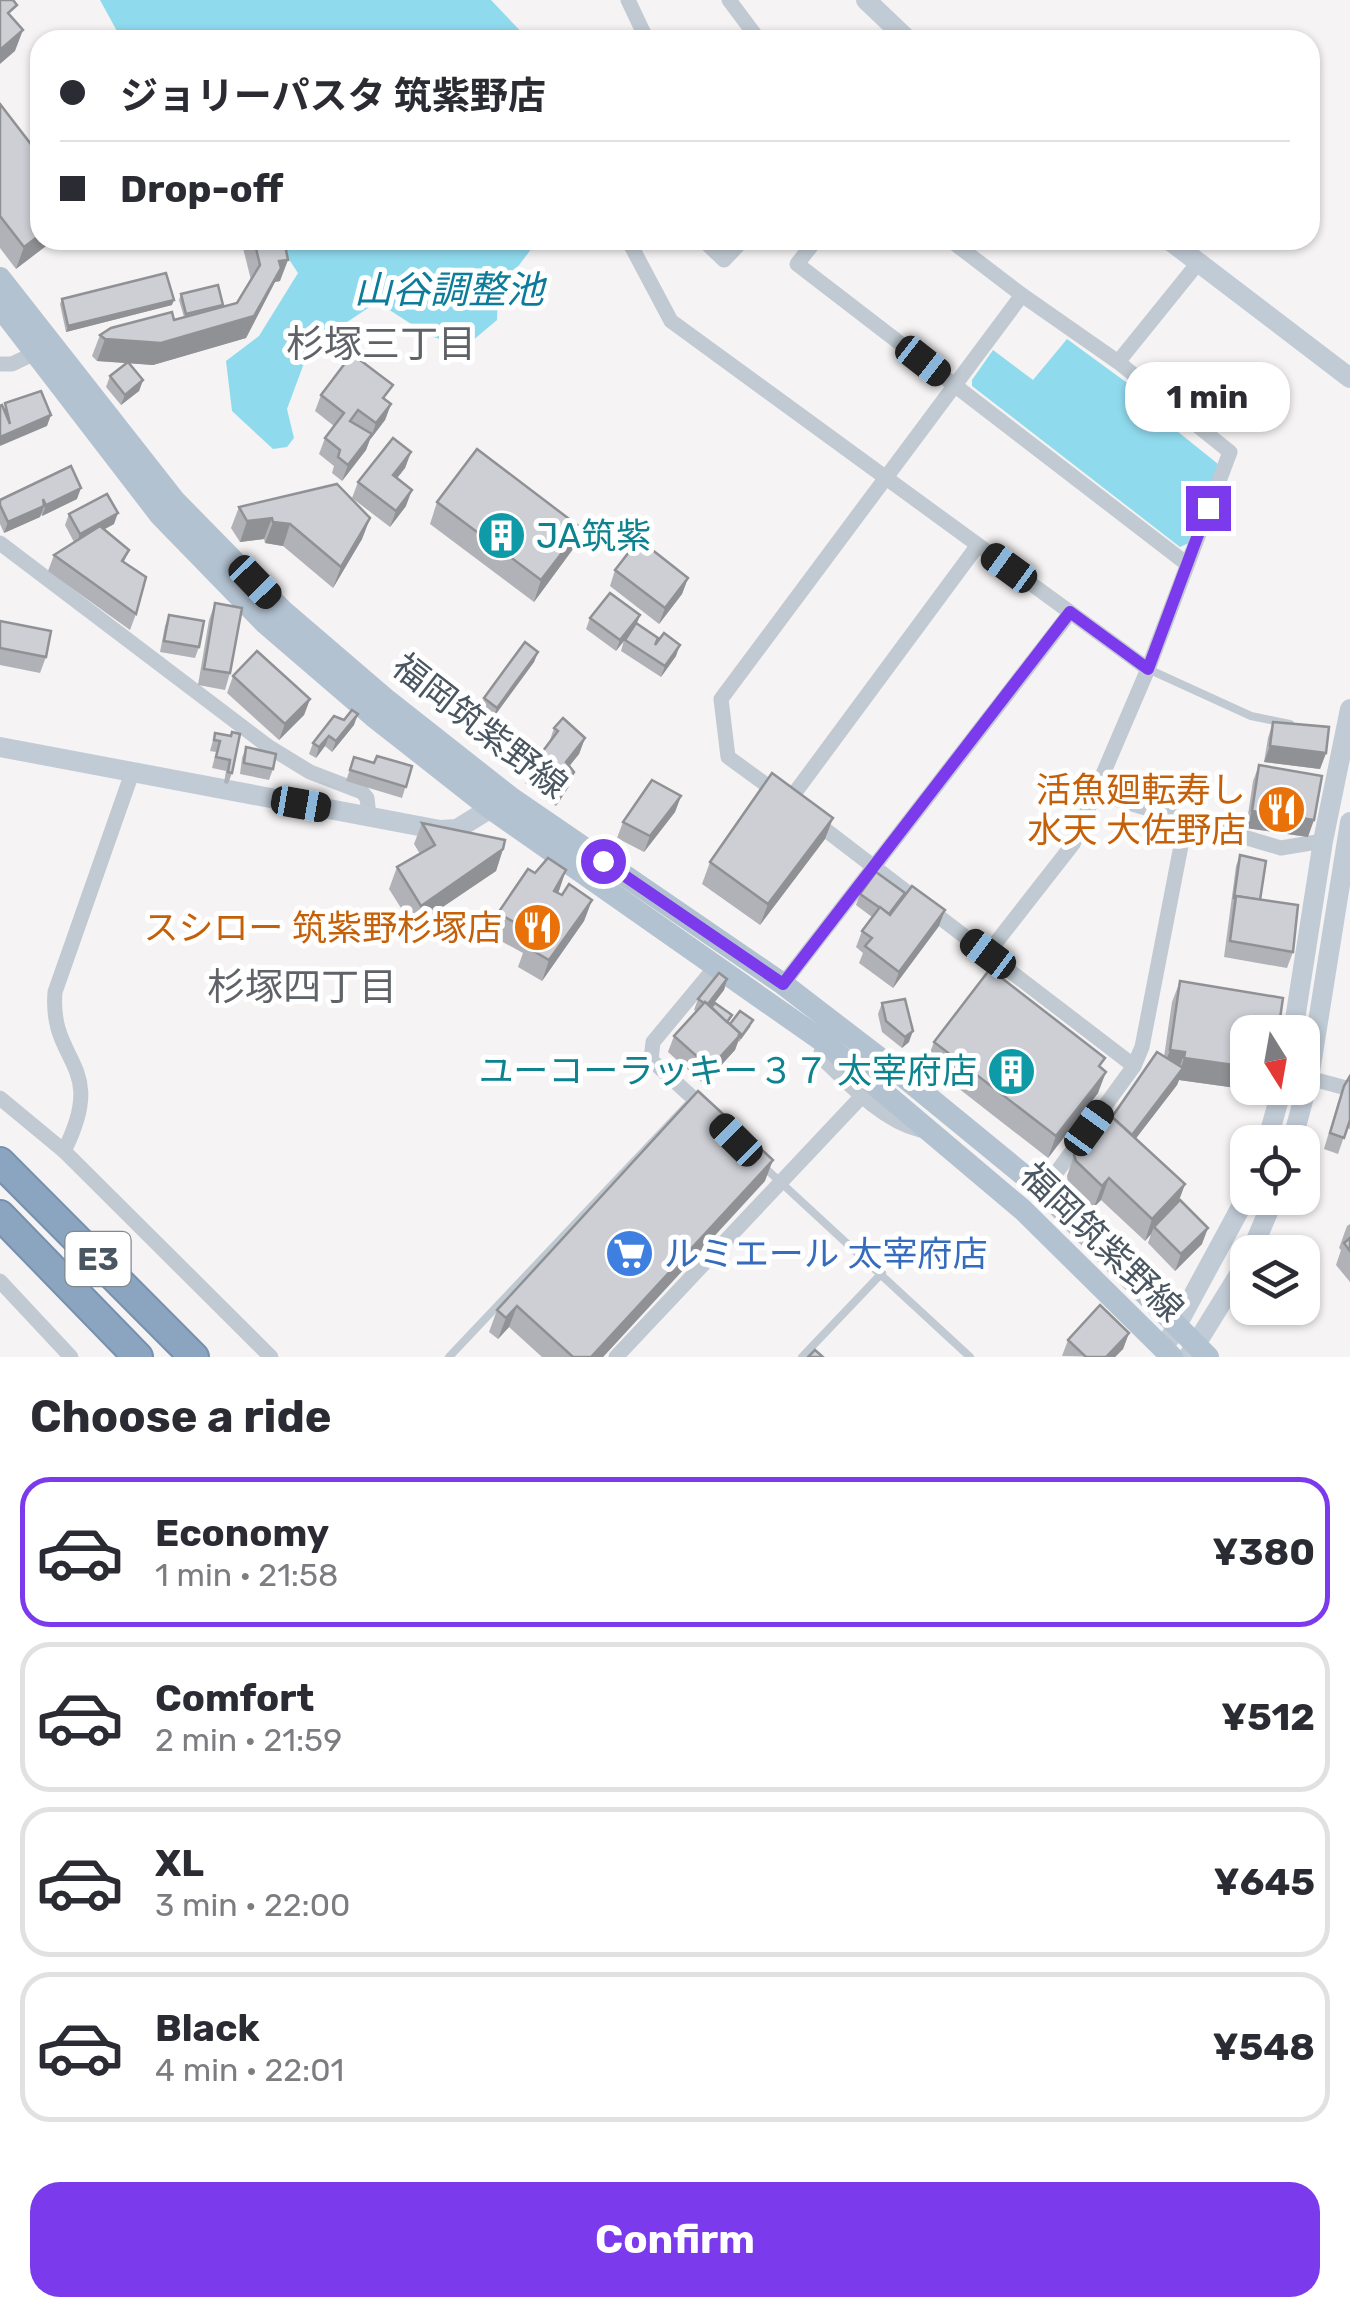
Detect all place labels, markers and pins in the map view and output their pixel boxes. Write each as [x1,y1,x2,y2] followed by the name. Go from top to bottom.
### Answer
[475,510,527,562] building icon: JA筑紫
[536,515,651,557] place label: JA筑紫
[1027,769,1246,851] place label: 活魚廻転寿し 水天 大佐野店
[1255,784,1307,836] restaurant icon: 活魚廻転寿し 水天 大佐野店
[511,902,563,954] restaurant icon: スシロー 筑紫野杉塚店
[143,907,502,949] place label: スシロー 筑紫野杉塚店
[986,1045,1038,1097] building icon: ユーコーラッキー３７ 太宰府店
[478,1050,977,1092] place label: ユーコーラッキー３７ 太宰府店
[603,1228,655,1280] supermarket icon: ルミエール 太宰府店
[664,1233,988,1275] place label: ルミエール 太宰府店

